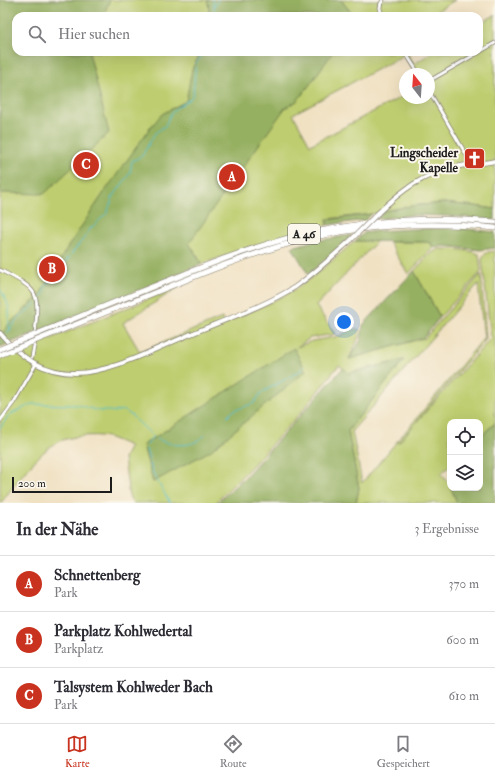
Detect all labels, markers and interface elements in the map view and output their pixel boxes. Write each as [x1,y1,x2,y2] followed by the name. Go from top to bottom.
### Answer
[12,12,483,56] search box
[26,23,48,45] icon: search
[58,25,130,44] text: Hier suchen
[399,68,435,104] north arrow
[390,145,459,177] place label: Lingscheider Kapelle
[461,146,487,172] church icon: Lingscheider Kapelle
[73,150,99,180] pin: C
[219,162,245,192] pin: A
[288,224,320,244] road number: A 46
[39,254,65,284] pin: B
[334,312,354,332] your location
[447,419,483,491] map controls
[447,419,483,455] button: locate
[447,455,483,491] button: layers
[12,475,112,494] scale bar
[18,477,46,490] text: 200 m
[16,519,98,540] text: In der Nähe
[414,521,479,537] text: 3 Ergebnisse
[54,566,140,585] text: Schnettenberg
[25,576,33,592] text: A
[449,576,479,592] text: 370 m
[54,585,78,601] text: Park
[54,622,192,641] text: Parkplatz Kohlwedertal
[25,632,33,648] text: B
[446,632,479,648] text: 600 m
[54,641,103,657] text: Parkplatz
[54,678,213,697] text: Talsystem Kohlweder Bach
[24,688,34,704] text: C
[448,688,479,704] text: 610 m
[54,697,78,713] text: Park
[65,733,90,770] tab: Karte
[220,733,247,770] tab: Route
[377,733,430,770] tab: Gespeichert

